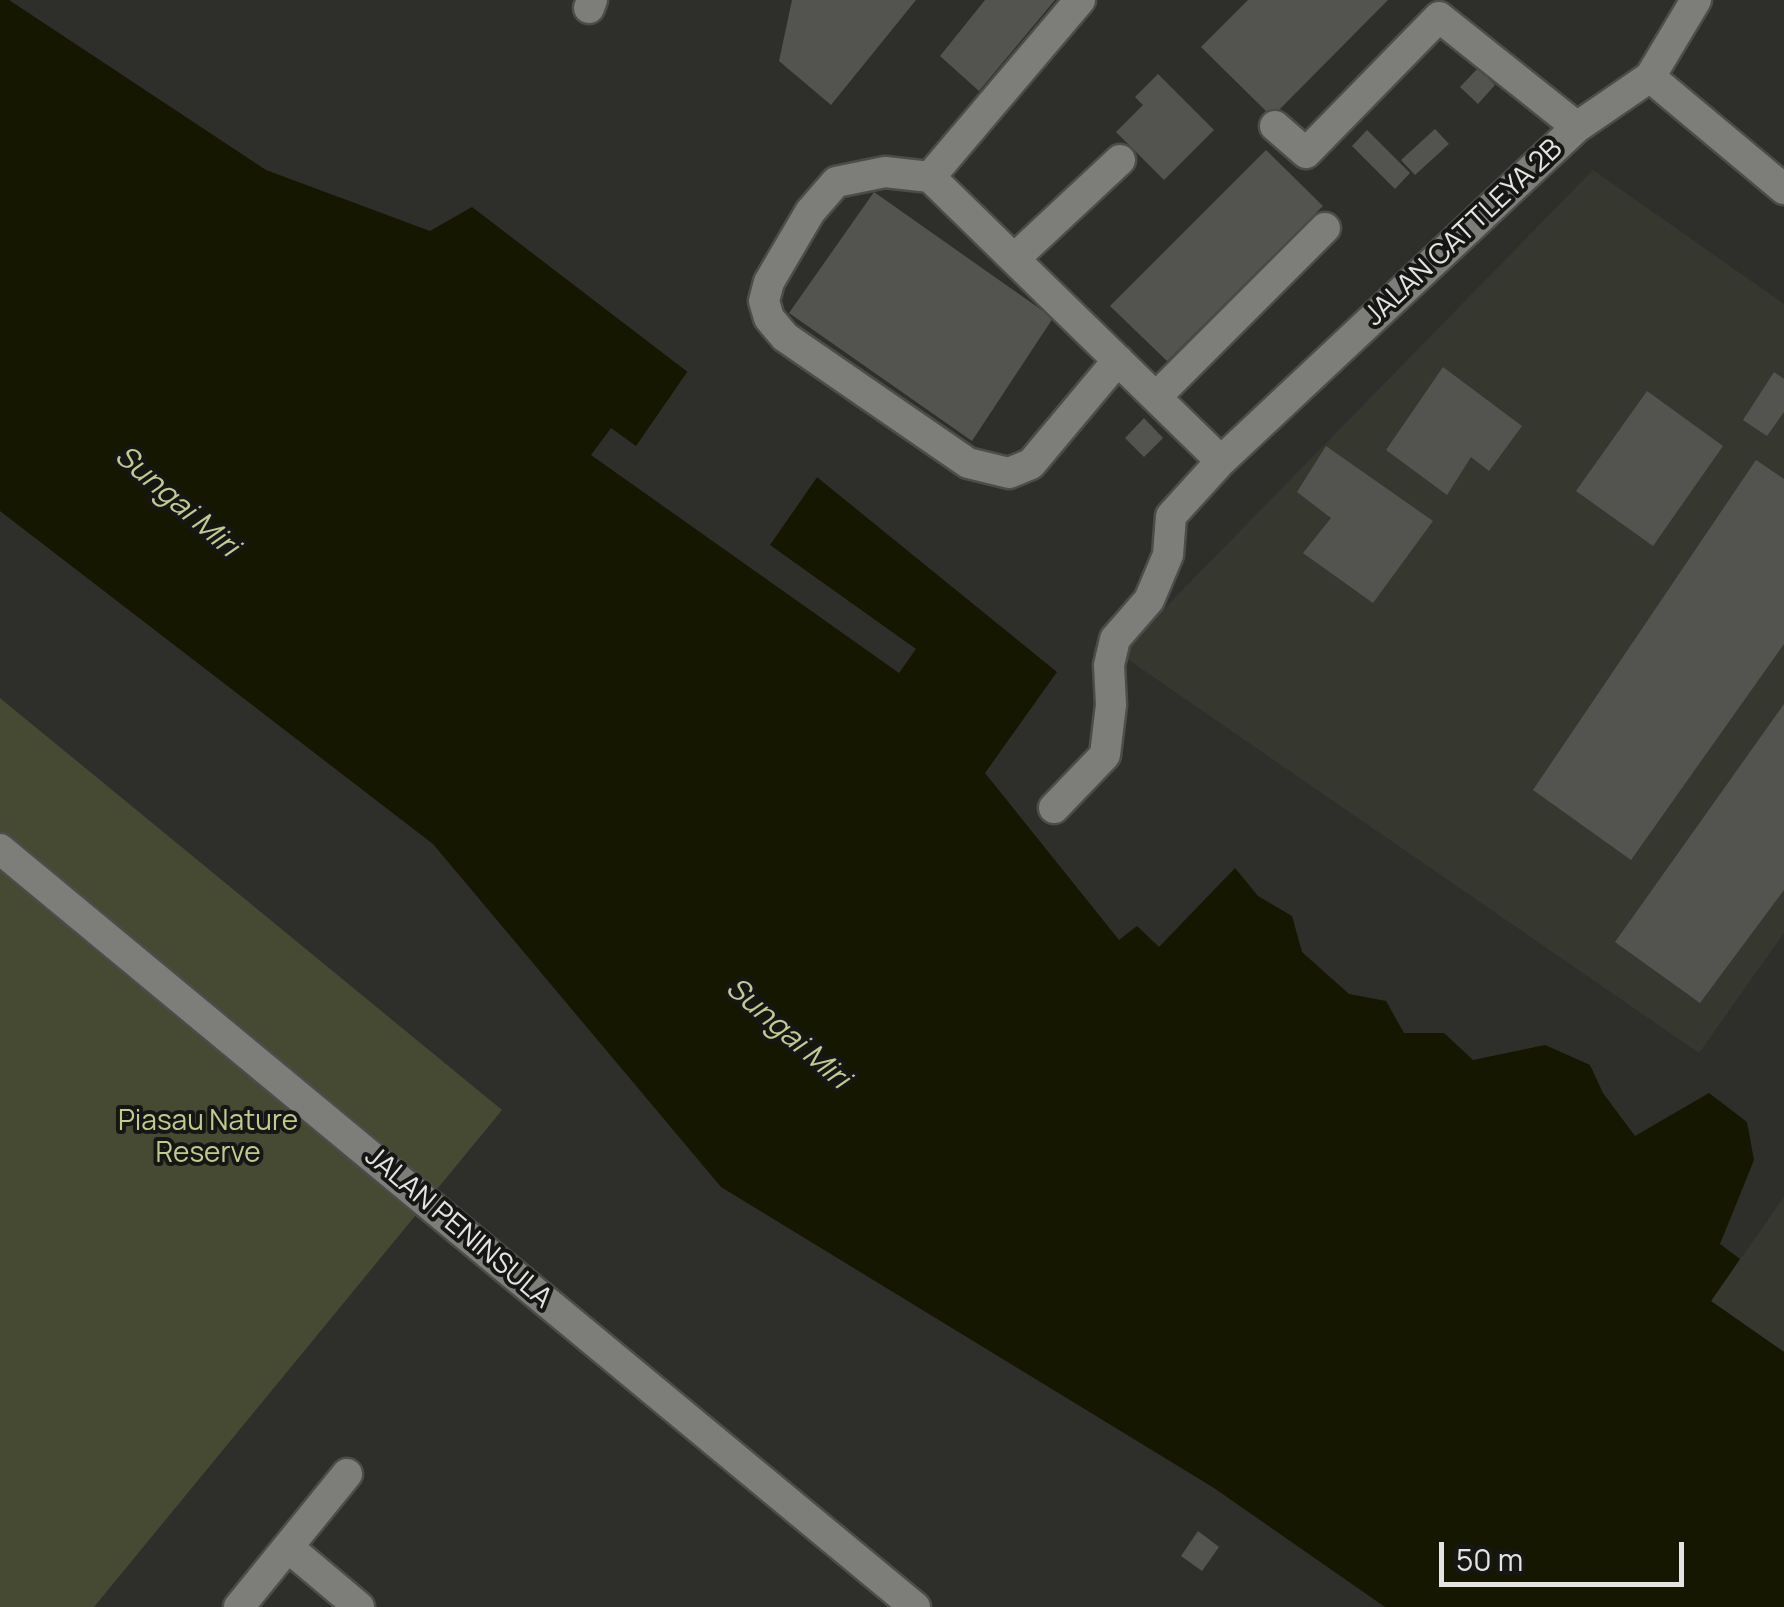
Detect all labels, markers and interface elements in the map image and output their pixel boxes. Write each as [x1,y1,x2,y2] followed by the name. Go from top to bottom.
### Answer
[1358,133,1570,333] street label: JALAN CATTLEYA 2B
[107,439,245,565] water label: Sungai Miri
[718,971,856,1097] water label: Sungai Miri
[118,1105,298,1171] park label: Piasau Nature Reserve
[358,1140,558,1316] street label: JALAN PENINSULA
[1444,1522,1689,1584] scale bar
[1456,1539,1523,1580] text: 50 m

